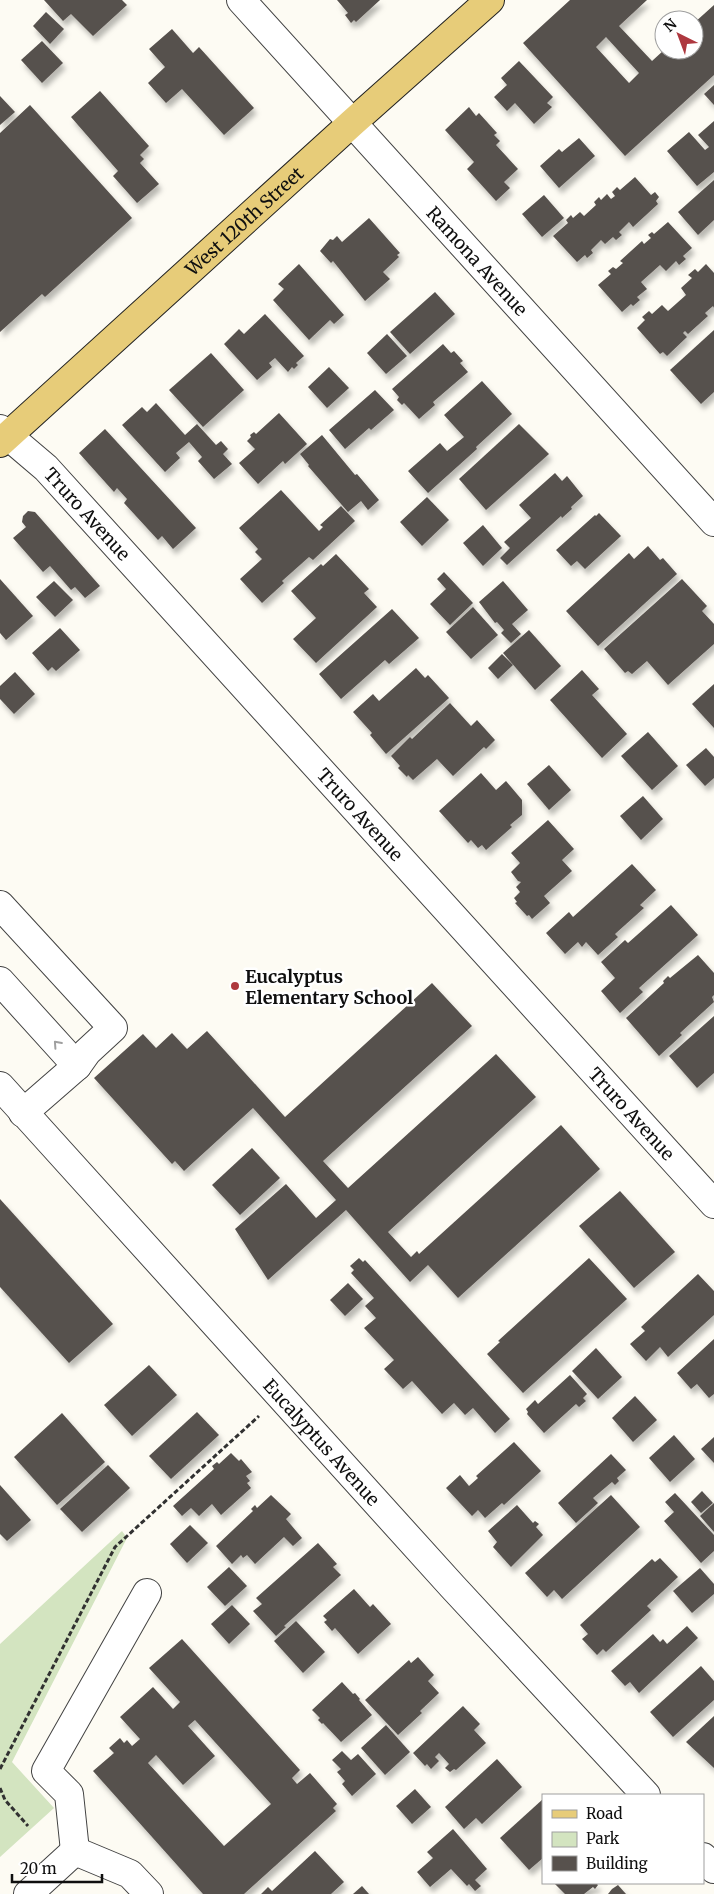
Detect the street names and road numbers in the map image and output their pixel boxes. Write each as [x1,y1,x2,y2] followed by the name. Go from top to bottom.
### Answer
[180,162,308,281] street label: West 120th Street
[422,201,533,320] street label: Ramona Avenue
[40,463,135,565] street label: Truro Avenue
[312,763,408,866] street label: Truro Avenue
[584,1062,680,1165] street label: Truro Avenue
[259,1374,385,1510] street label: Eucalyptus Avenue

